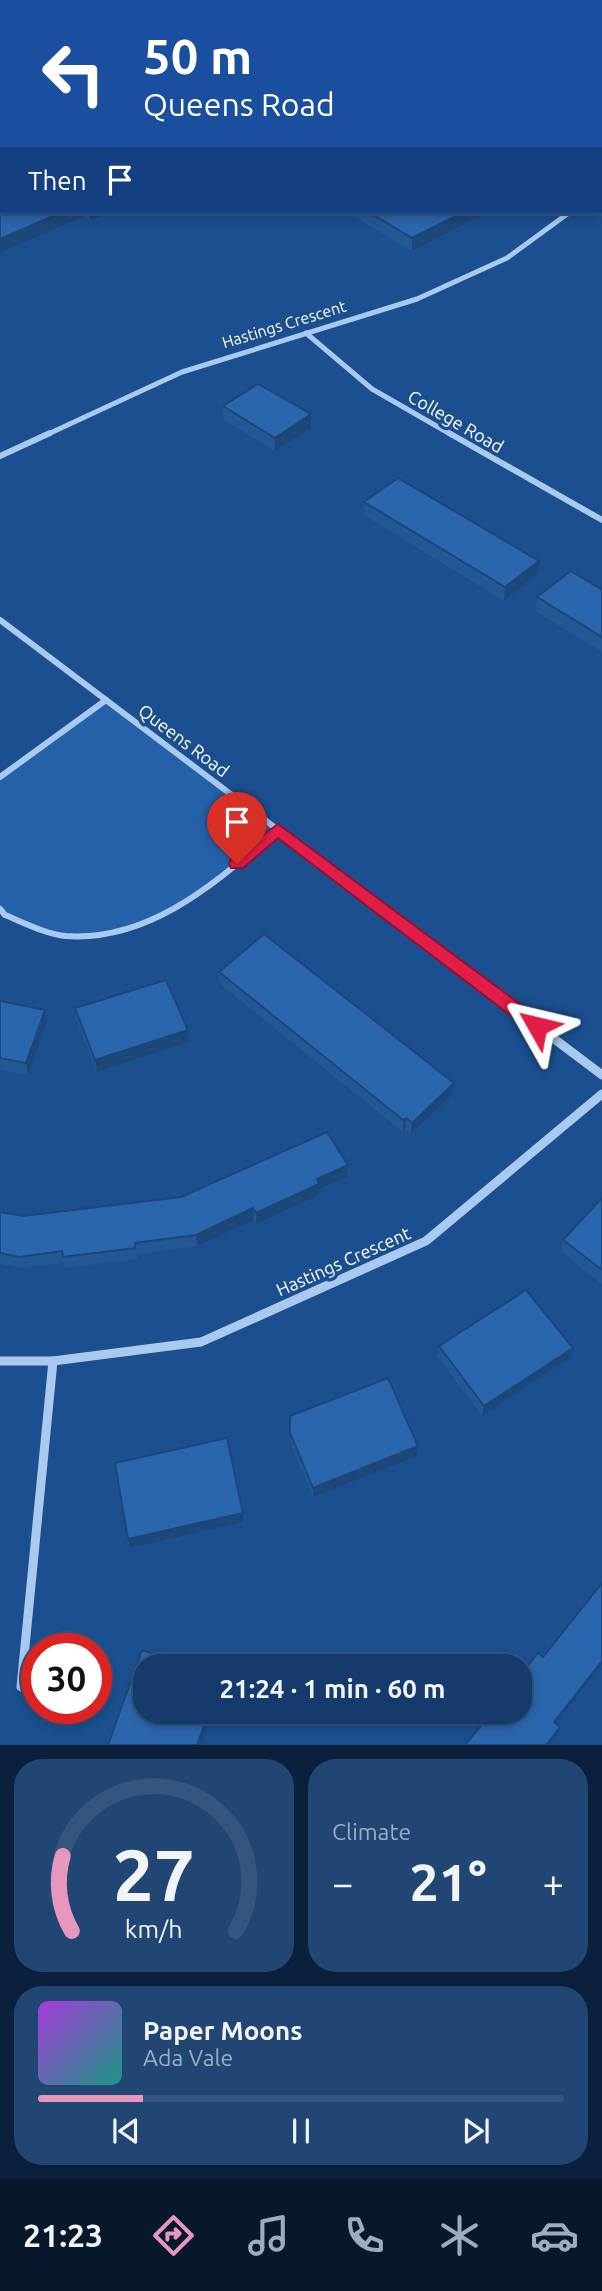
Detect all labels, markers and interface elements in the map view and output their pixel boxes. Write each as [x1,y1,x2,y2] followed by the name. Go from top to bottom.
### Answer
[28,28,119,119] icon: left
[143,28,252,83] text: 50 m
[143,86,335,122] text: Queens Road
[101,161,139,199] icon: arrive
[28,166,87,195] text: Then
[220,296,349,351] street label: Hastings Crescent
[405,386,507,456] street label: College Road
[134,700,233,781] street label: Queens Road
[207,792,267,864] pin
[218,803,256,841] icon: arrive
[500,989,574,1063] position arrow
[273,1222,413,1300] street label: Hastings Crescent
[21,1633,112,1724] speed limit sign: 30
[219,1674,446,1703] text: 21:24 · 1 min · 60 m
[332,1819,411,1844] text: Climate
[113,1834,195,1916] text: 27
[409,1853,487,1911] text: 21°
[332,1862,353,1904] text: −
[543,1862,564,1904] text: +
[125,1915,183,1943] text: km/h
[143,2016,302,2045] text: Paper Moons
[143,2045,233,2070] text: Ada Vale
[107,2112,145,2150] icon: previous
[282,2112,320,2150] icon: pause
[457,2112,495,2150] icon: next
[149,2211,198,2260] icon: directions
[244,2211,293,2260] icon: music
[340,2211,389,2260] icon: phone
[435,2211,484,2260] icon: climate
[530,2211,579,2260] icon: car
[23,2217,103,2253] text: 21:23

